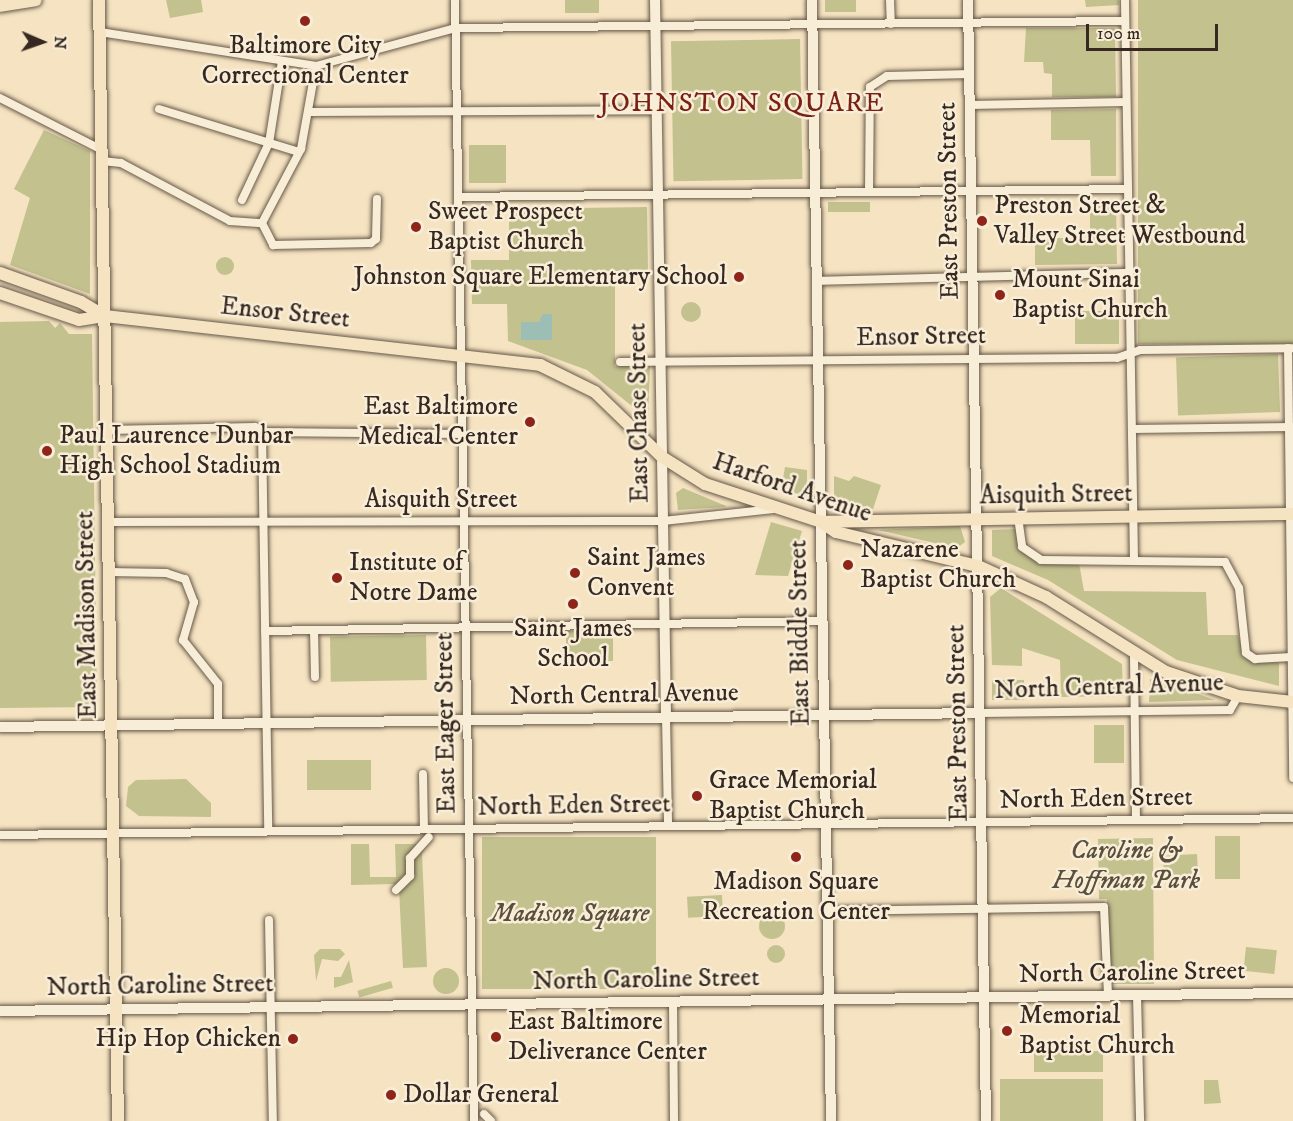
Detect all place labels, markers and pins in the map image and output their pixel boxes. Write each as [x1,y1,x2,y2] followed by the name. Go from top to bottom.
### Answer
[298,14,312,28] marker: Baltimore City Correctional Center
[201,30,409,92] place label: Baltimore City Correctional Center
[994,190,1245,252] place label: Preston Street & Valley Street Westbound
[428,196,584,258] place label: Sweet Prospect Baptist Church
[975,214,989,228] marker: Preston Street & Valley Street Westbound
[409,220,423,234] marker: Sweet Prospect Baptist Church
[354,261,727,293] place label: Johnston Square Elementary School
[1012,264,1168,326] place label: Mount Sinai Baptist Church
[732,270,746,284] marker: Johnston Square Elementary School
[993,288,1007,302] marker: Mount Sinai Baptist Church
[358,391,518,452] place label: East Baltimore Medical Center
[523,415,537,429] marker: East Baltimore Medical Center
[59,420,293,482] place label: Paul Laurence Dunbar High School Stadium
[40,444,54,458] marker: Paul Laurence Dunbar High School Stadium
[860,534,1016,596] place label: Nazarene Baptist Church
[587,542,706,604] place label: Saint James Convent
[349,547,477,608] place label: Institute of Notre Dame
[841,558,855,572] marker: Nazarene Baptist Church
[568,566,582,580] marker: Saint James Convent
[330,571,344,585] marker: Institute of Notre Dame
[566,597,580,611] marker: Saint James School
[514,613,632,674] place label: Saint James School
[709,765,877,826] place label: Grace Memorial Baptist Church
[690,789,704,803] marker: Grace Memorial Baptist Church
[789,850,803,864] marker: Madison Square Recreation Center
[702,866,890,928] place label: Madison Square Recreation Center
[1019,1000,1175,1062] place label: Memorial Baptist Church
[508,1006,707,1068] place label: East Baltimore Deliverance Center
[95,1023,281,1055] place label: Hip Hop Chicken
[1000,1024,1014,1038] marker: Memorial Baptist Church
[489,1030,503,1044] marker: East Baltimore Deliverance Center
[286,1032,300,1046] marker: Hip Hop Chicken
[403,1079,559,1111] place label: Dollar General
[384,1088,398,1102] marker: Dollar General

